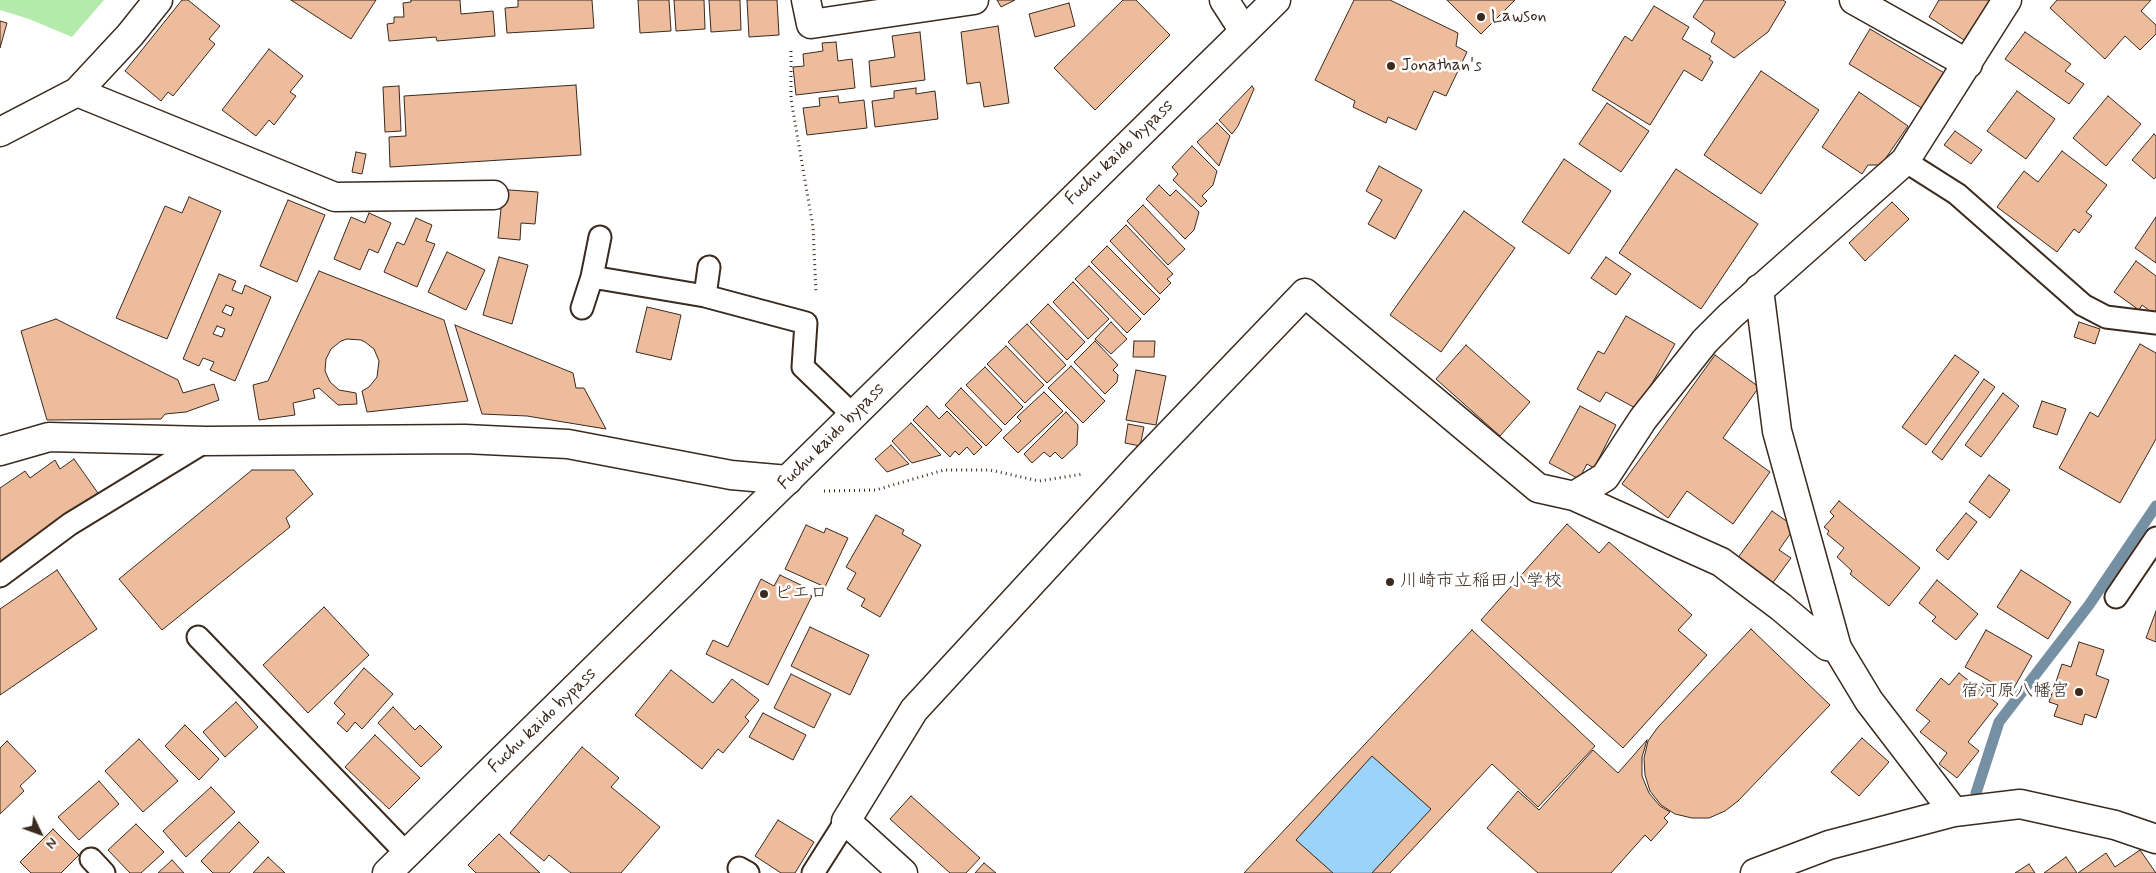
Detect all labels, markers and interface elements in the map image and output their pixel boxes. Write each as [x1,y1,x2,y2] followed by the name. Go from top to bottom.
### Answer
[1491,6,1547,28] place label: Lawson
[1475,11,1487,23] marker: Lawson
[1401,55,1482,77] place label: Jonathan's
[1385,60,1397,72] marker: Jonathan's
[1061,96,1179,210] street label: Fuchu kaido bypass
[774,379,890,495] street label: Fuchu kaido bypass
[1400,571,1562,593] place label: 川崎市立稲田小学校
[1384,576,1396,588] marker: 川崎市立稲田小学校
[774,583,828,605] place label: ピエロ
[758,588,770,600] marker: ピエロ
[484,664,602,778] street label: Fuchu kaido bypass
[1961,681,2069,703] place label: 宿河原八幡宮
[2073,686,2085,698] marker: 宿河原八幡宮
[15,808,65,858] north arrow
[41,834,61,853] text: N

